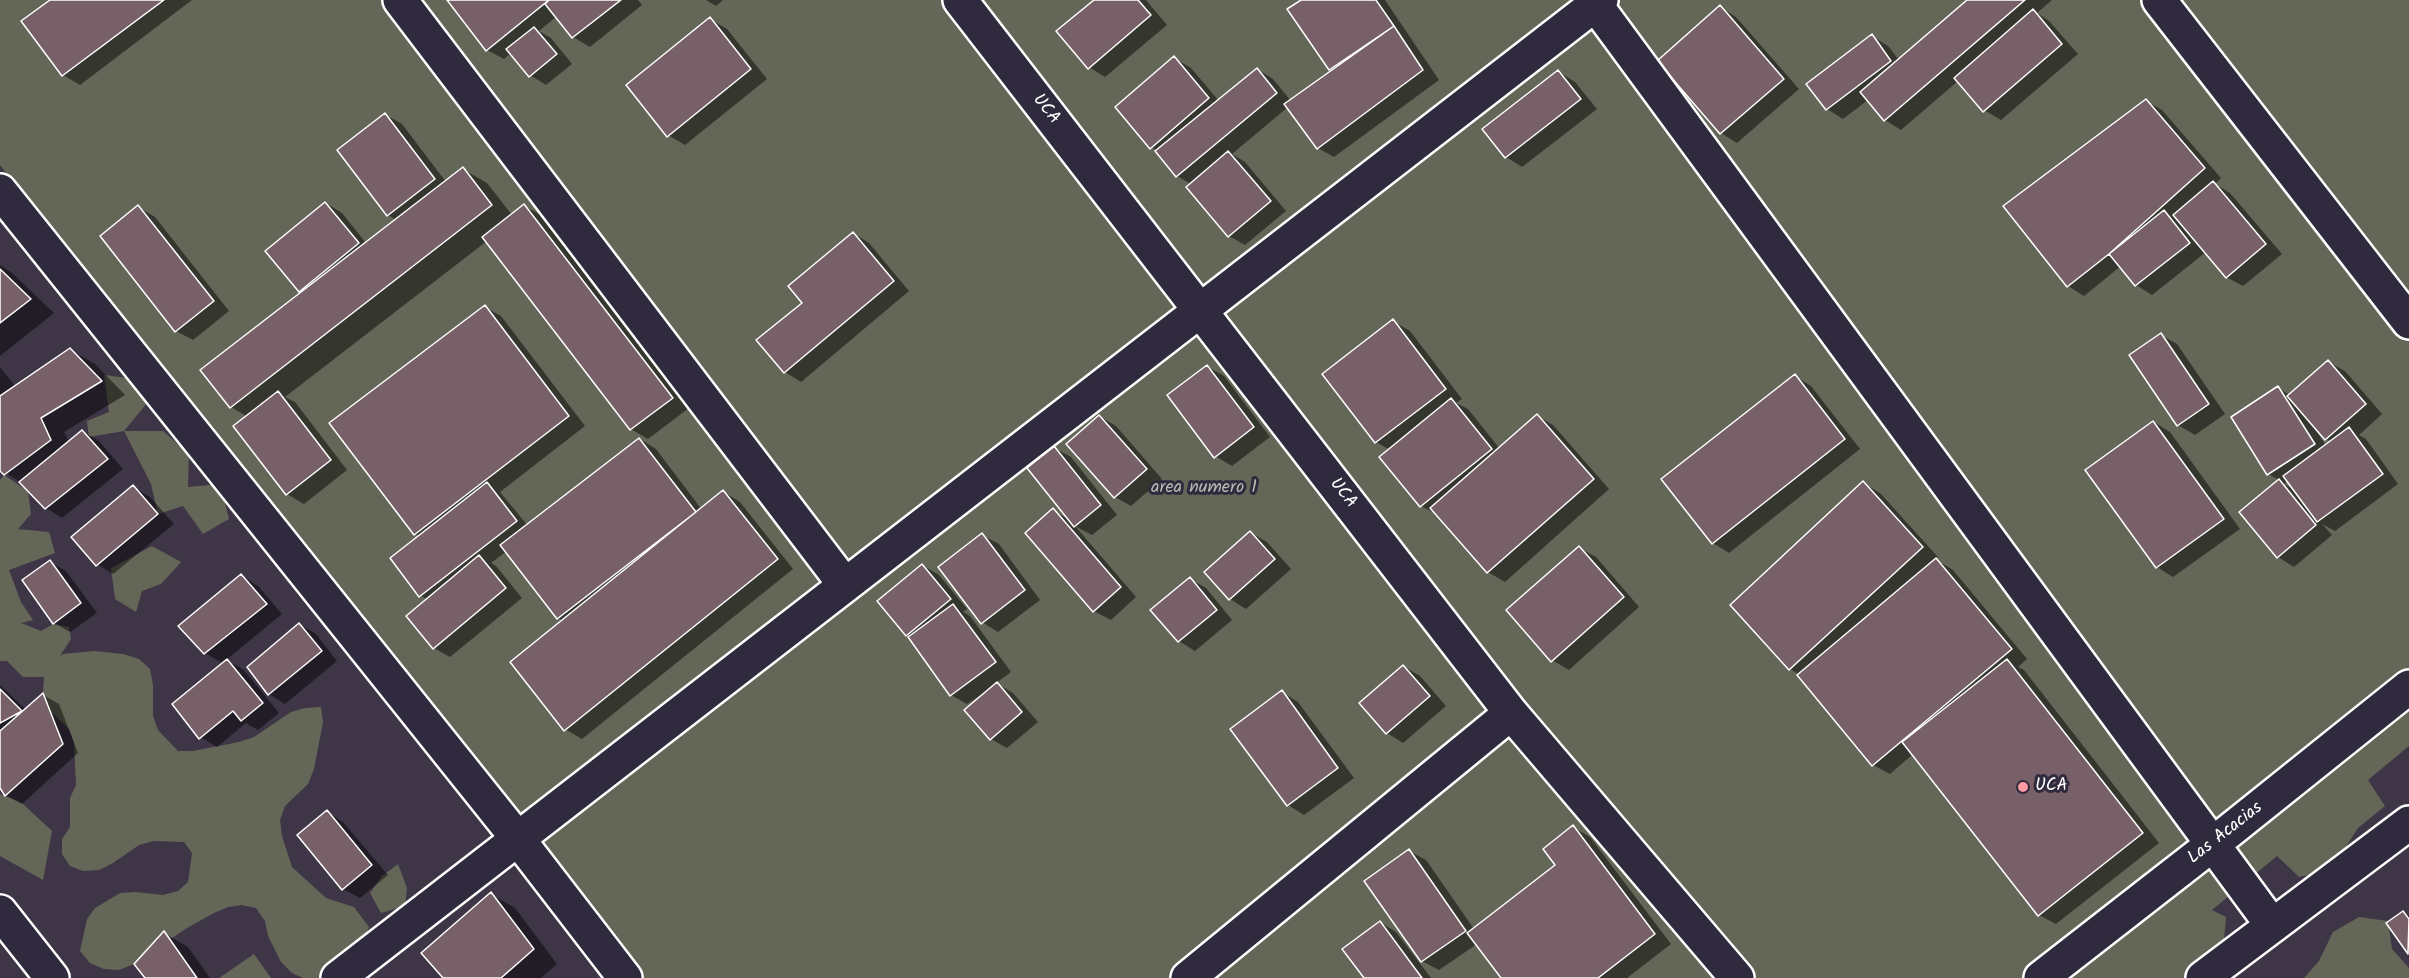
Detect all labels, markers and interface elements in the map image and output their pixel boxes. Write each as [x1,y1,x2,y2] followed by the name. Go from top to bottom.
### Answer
[1026,91,1064,129] street label: UCA
[1323,475,1361,513] street label: UCA
[1151,478,1257,500] park label: area numero 1
[2035,776,2067,798] place label: UCA
[2016,780,2030,794] marker: UCA
[2184,798,2268,870] street label: Las Acacias

